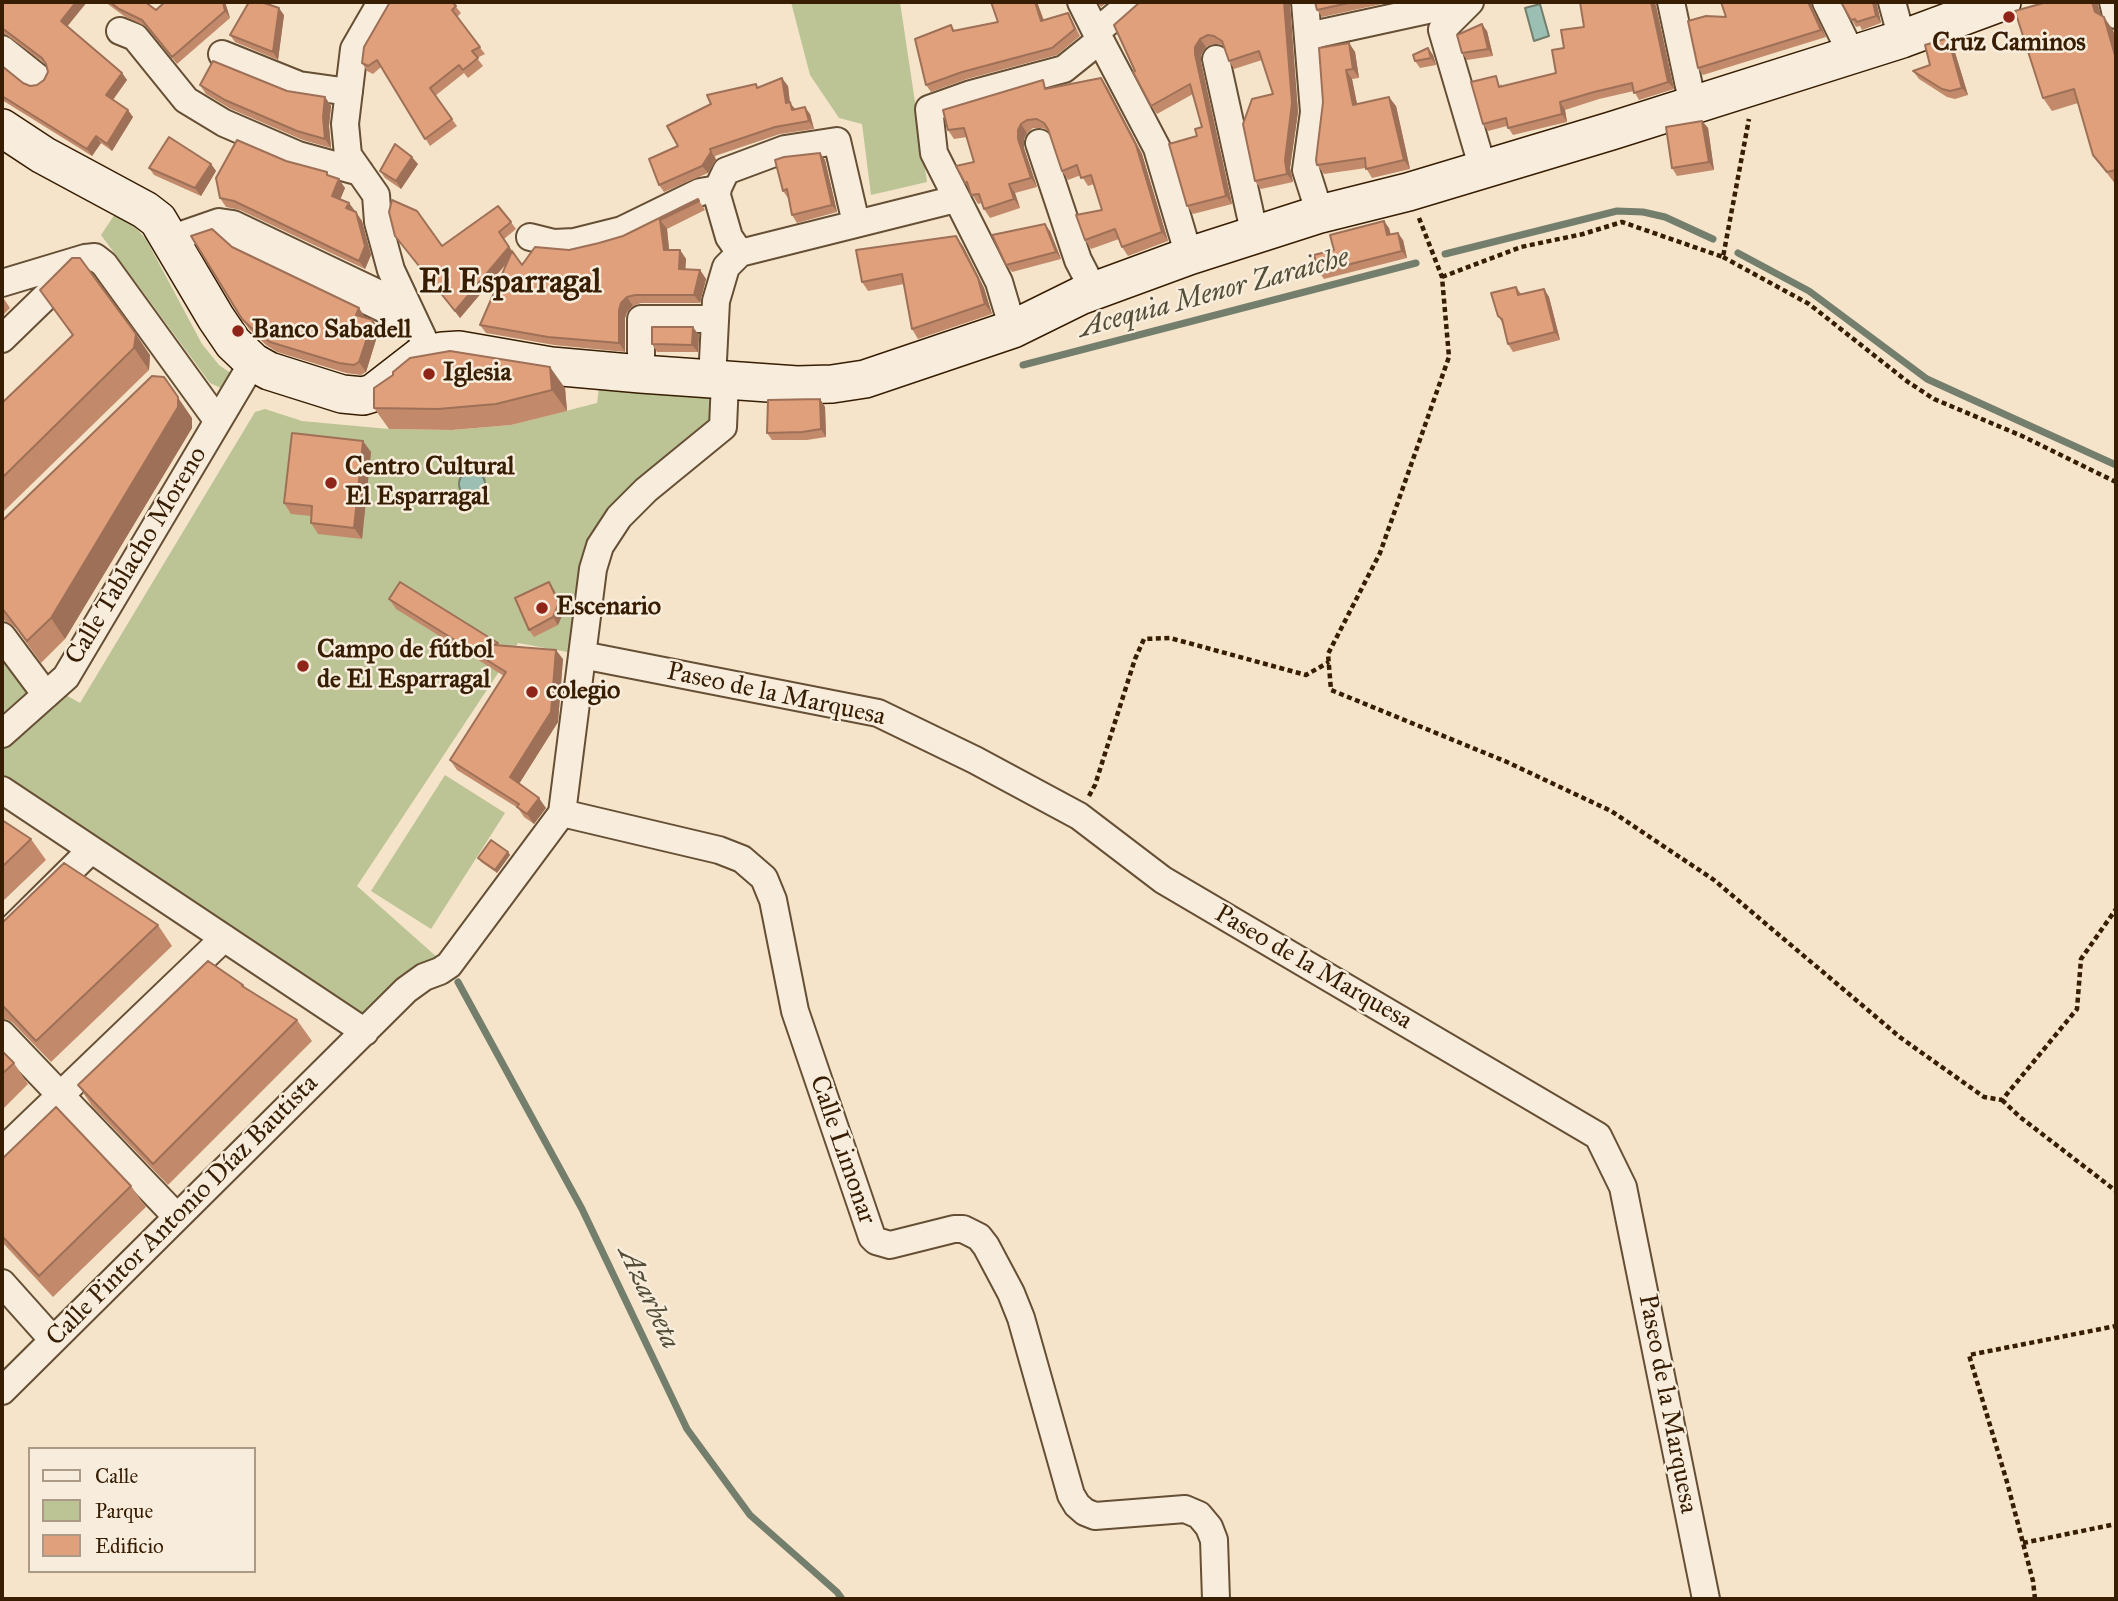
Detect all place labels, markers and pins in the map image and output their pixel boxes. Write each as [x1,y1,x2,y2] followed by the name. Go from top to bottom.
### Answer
[2001,9,2017,25] marker: Cruz Caminos
[1932,28,2086,60] place label: Cruz Caminos
[252,315,412,347] place label: Banco Sabadell
[230,323,246,339] marker: Banco Sabadell
[443,358,511,390] place label: Iglesia
[421,366,437,382] marker: Iglesia
[345,452,515,514] place label: Centro Cultural El Esparragal
[323,475,339,491] marker: Centro Cultural El Esparragal
[556,592,661,624] place label: Escenario
[534,600,550,616] marker: Escenario
[317,635,494,696] place label: Campo de fútbol de El Esparragal
[295,658,311,674] marker: Campo de fútbol de El Esparragal
[546,676,620,708] place label: colegio
[524,684,540,700] marker: colegio

